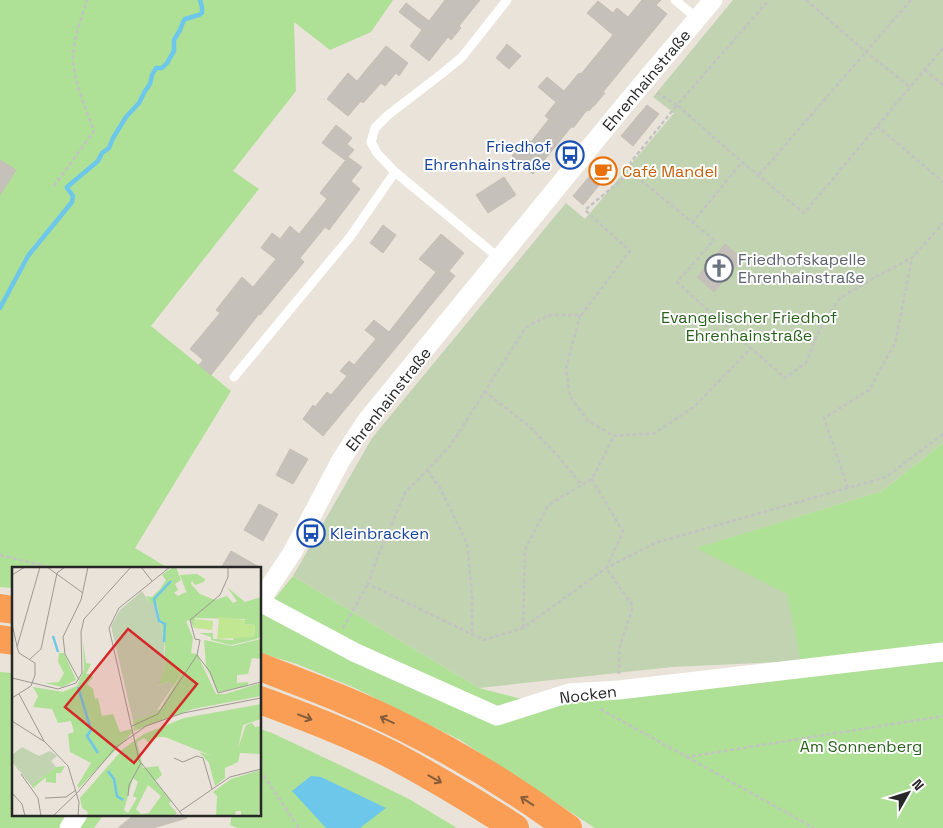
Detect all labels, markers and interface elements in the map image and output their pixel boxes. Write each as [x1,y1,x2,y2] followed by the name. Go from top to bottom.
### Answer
[598,25,695,136] street label: Ehrenhainstraße
[424,136,551,175] place label: Friedhof Ehrenhainstraße
[555,140,585,170] bus stop icon: Friedhof Ehrenhainstraße
[588,156,618,186] cafe icon: Café Mandel
[622,161,718,182] place label: Café Mandel
[738,249,866,288] place label: Friedhofskapelle Ehrenhainstraße
[704,253,734,283] church icon: Friedhofskapelle Ehrenhainstraße
[661,307,837,346] park label: Evangelischer Friedhof Ehrenhainstraße
[341,343,436,456] street label: Ehrenhainstraße
[296,518,326,548] bus stop icon: Kleinbracken
[330,523,429,544] place label: Kleinbracken
[12,567,261,816] inset map
[558,681,618,708] street label: Nocken
[297,713,313,722] one-way arrow
[380,714,395,724] one-way arrow
[800,736,922,757] park label: Am Sonnenberg
[883,768,933,818] north arrow
[428,774,443,784] one-way arrow
[908,776,928,794] text: N
[521,796,535,806] one-way arrow

